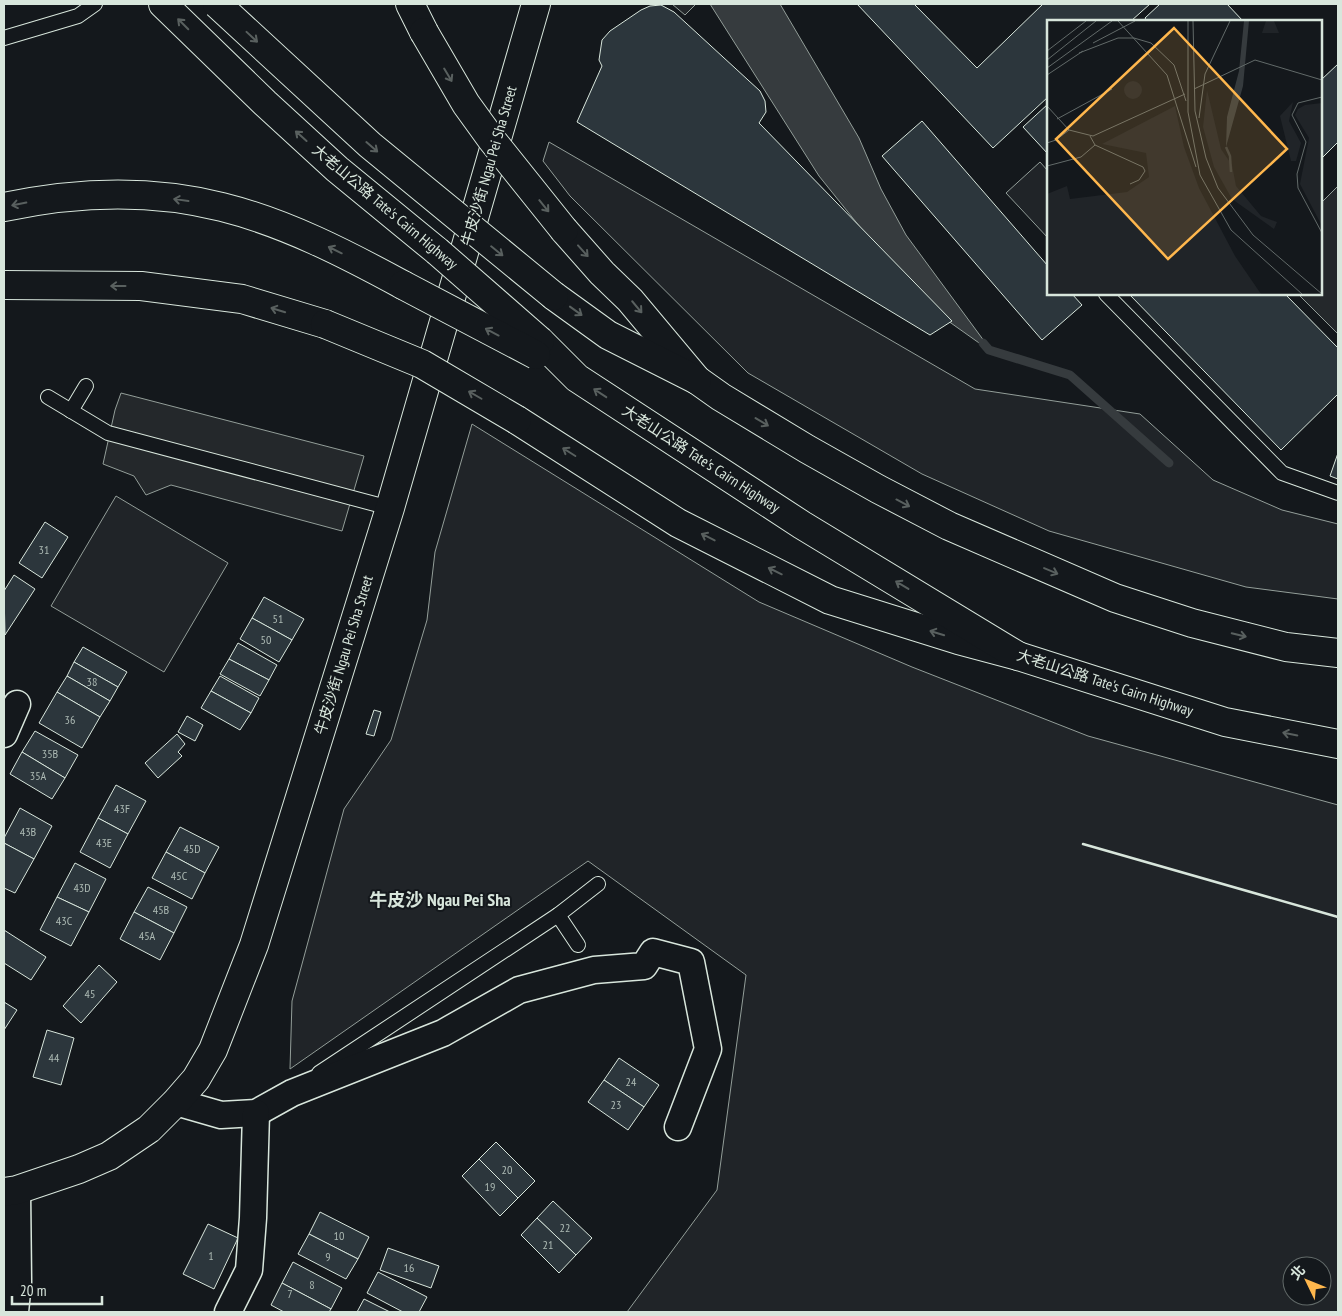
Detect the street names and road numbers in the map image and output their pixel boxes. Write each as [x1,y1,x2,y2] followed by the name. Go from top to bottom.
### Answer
[457,84,520,248] street label: 牛皮沙街 Ngau Pei Sha Street
[309,140,462,273] street label: 大老山公路 Tate's Cairn Highway
[619,400,784,517] street label: 大老山公路 Tate's Cairn Highway
[310,573,377,737] street label: 牛皮沙街 Ngau Pei Sha Street
[1014,645,1196,720] street label: 大老山公路 Tate's Cairn Highway

